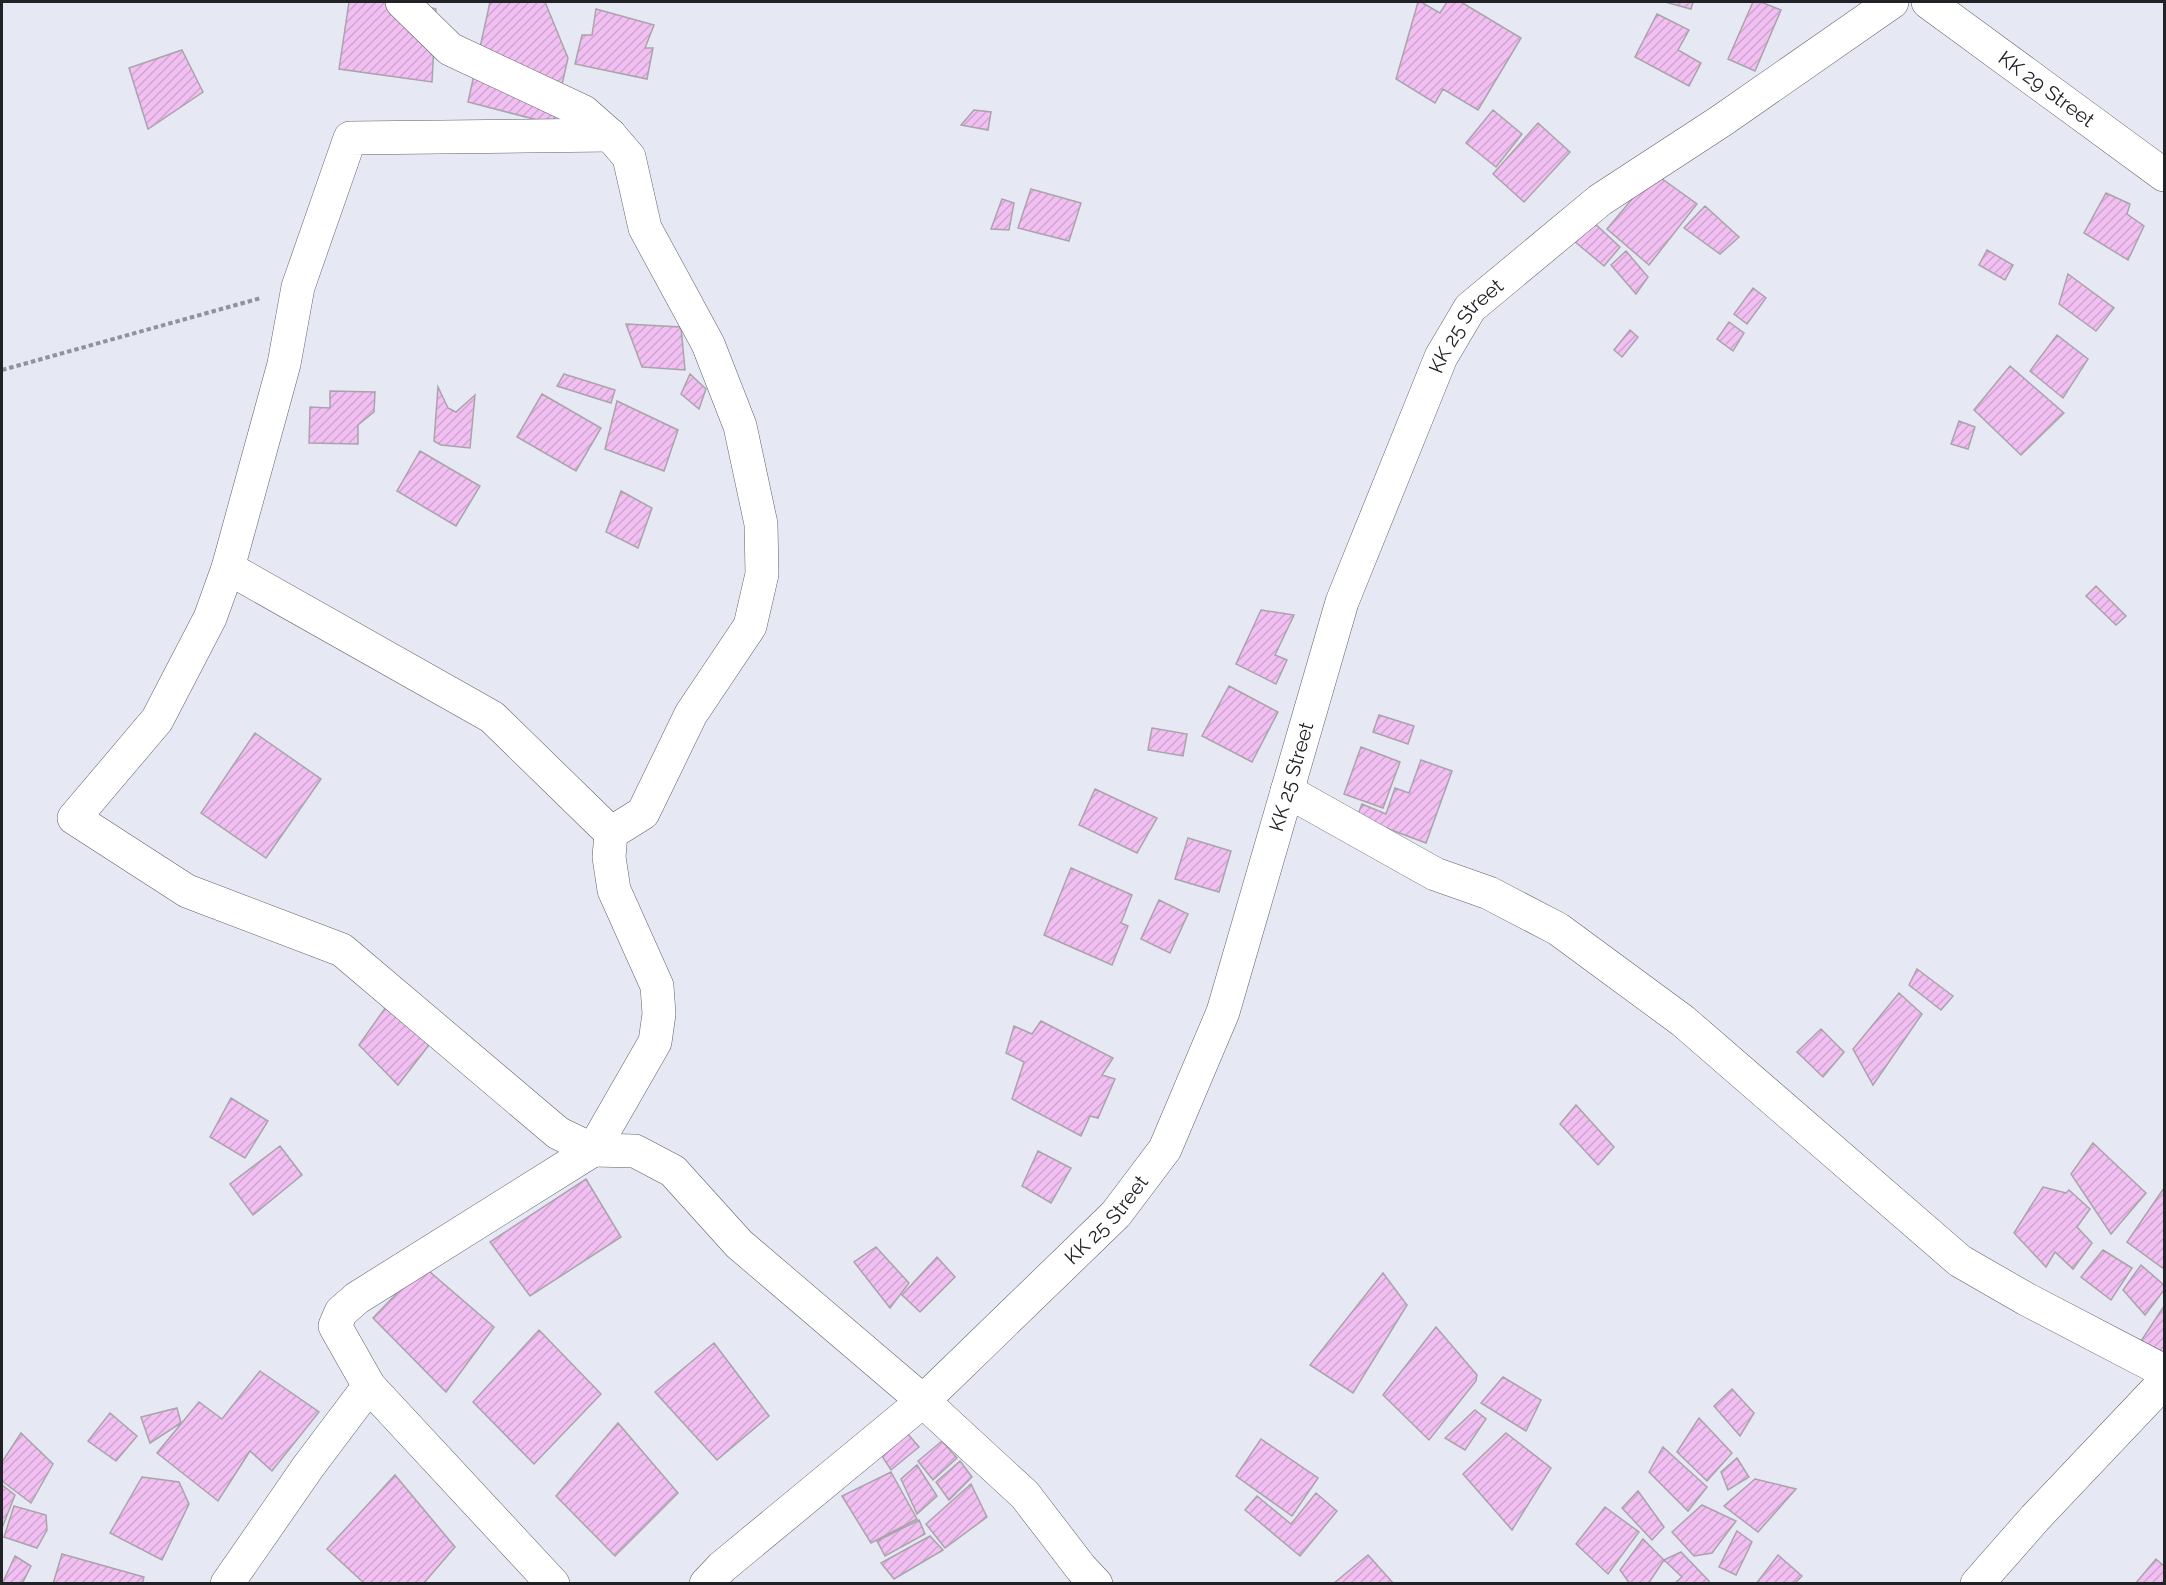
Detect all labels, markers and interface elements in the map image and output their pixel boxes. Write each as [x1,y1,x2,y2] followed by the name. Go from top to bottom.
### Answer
[1994,46,2100,132] street label: KK 29 Street
[1424,274,1508,377] street label: KK 25 Street
[1264,719,1319,834] street label: KK 25 Street
[1060,1170,1153,1269] street label: KK 25 Street

